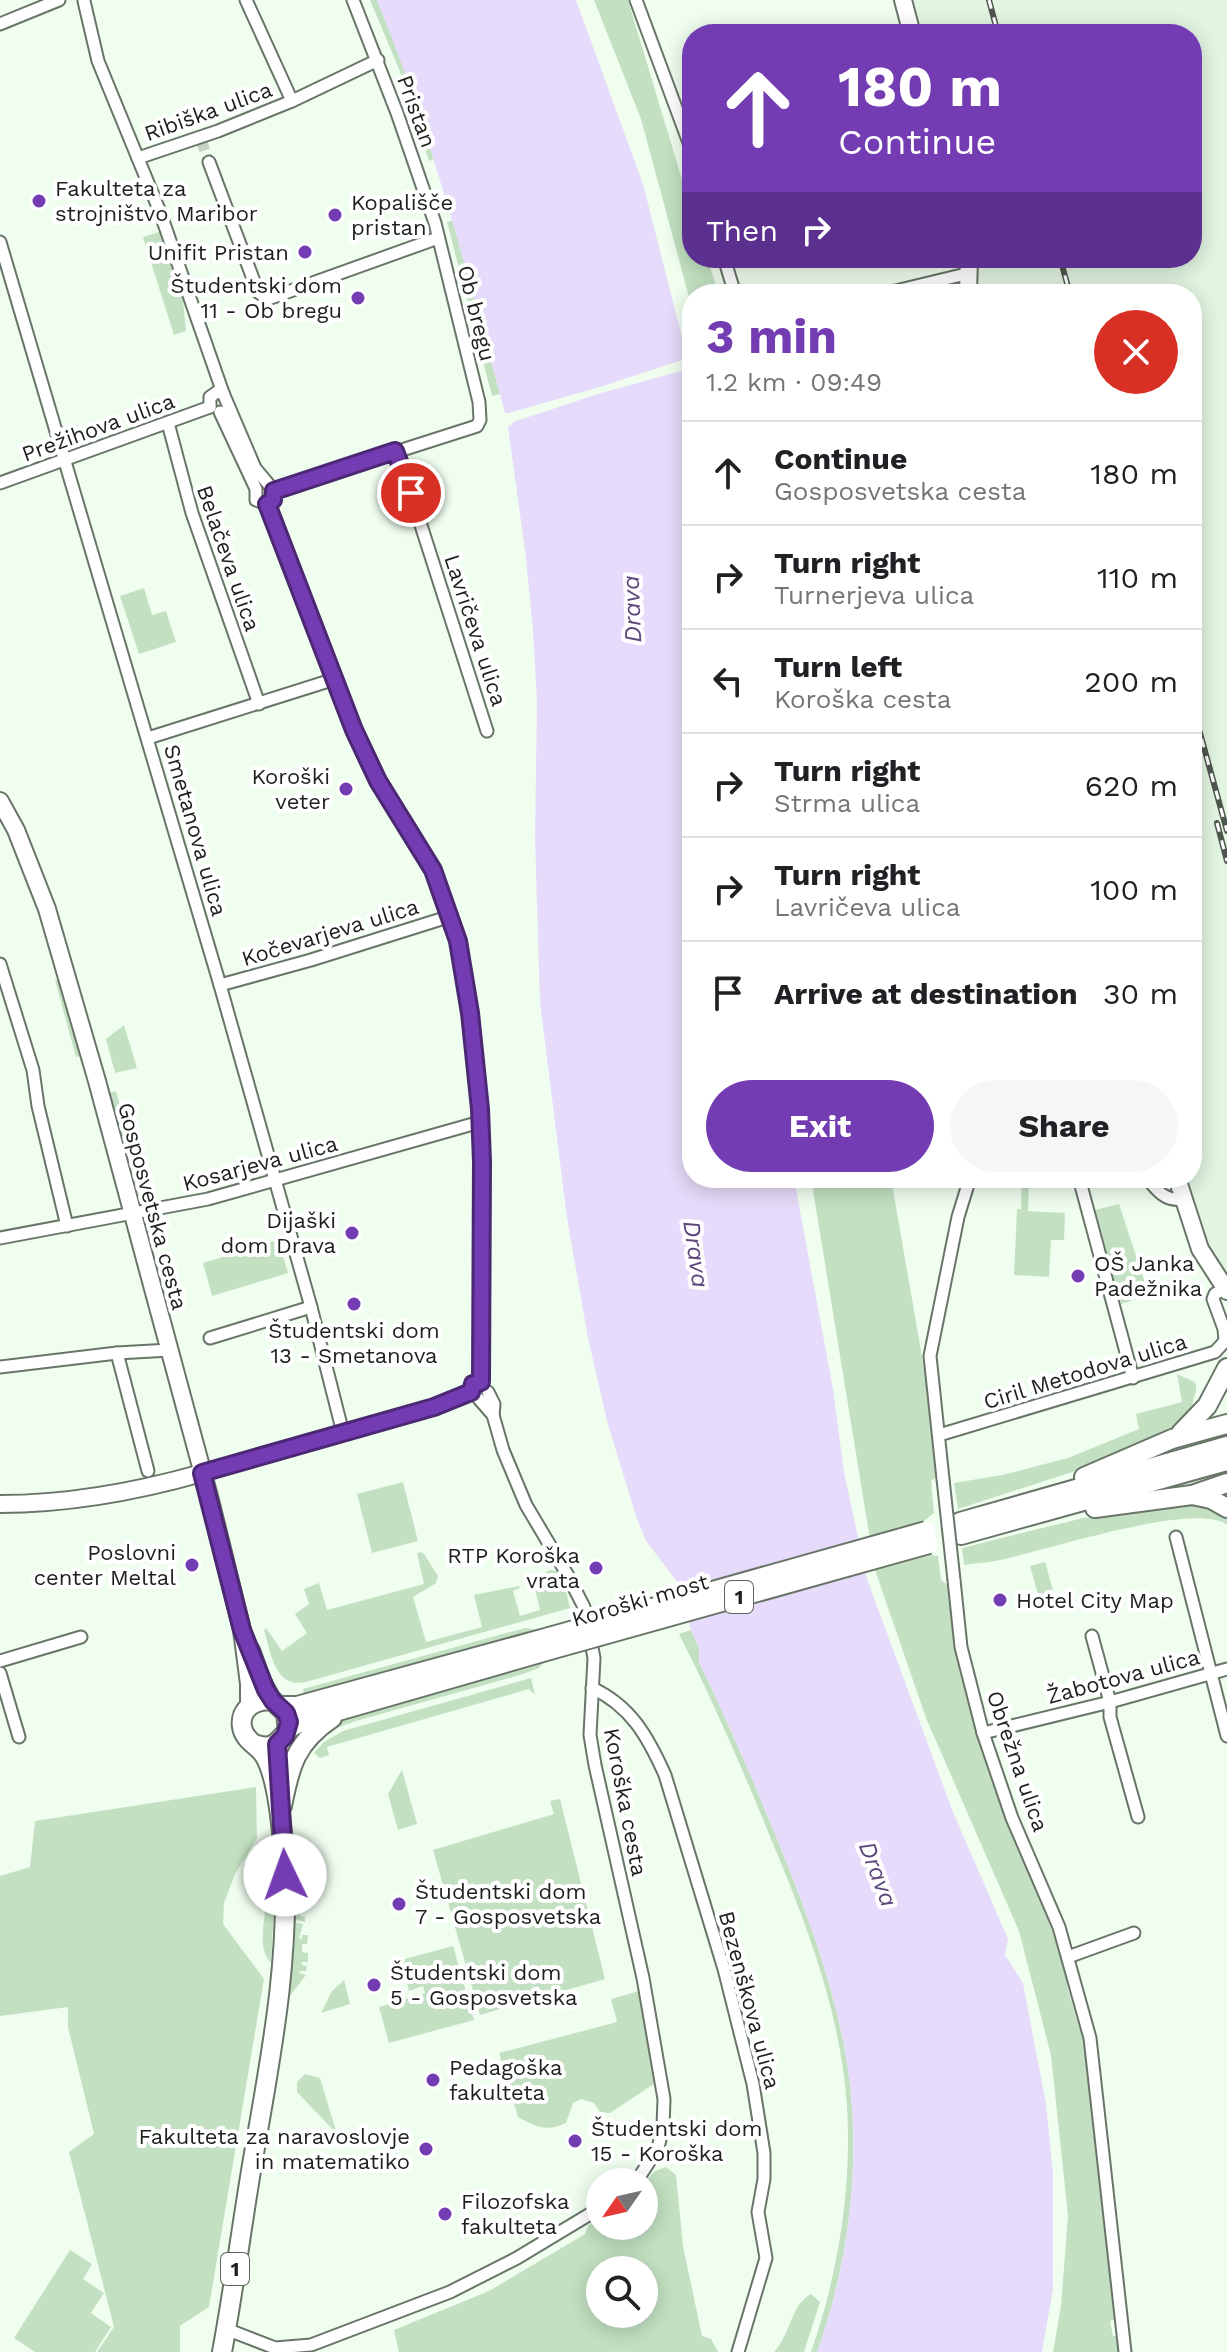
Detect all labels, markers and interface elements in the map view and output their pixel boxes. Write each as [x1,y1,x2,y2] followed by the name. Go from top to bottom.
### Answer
[838,54,1002,120] text: 180 m
[706,56,810,160] icon: ahead
[392,72,441,151] street label: Pristan
[141,77,276,146] street label: Ribiška ulica
[838,121,996,163] text: Continue
[55,176,258,226] place label: Fakulteta za strojništvo Maribor
[351,190,453,240] place label: Kopališče pristan
[30,192,48,210] marker: Fakulteta za strojništvo Maribor
[326,206,344,224] marker: Kopališče pristan
[794,208,838,252] icon: right
[706,213,778,248] text: Then
[148,240,289,265] place label: Unifit Pristan
[296,243,314,261] marker: Unifit Pristan
[453,263,501,364] street label: Ob bregu
[171,273,342,323] place label: Študentski dom 11 - Ob bregu
[349,289,367,307] marker: Študentski dom 11 - Ob bregu
[706,308,837,365] text: 3 min
[1094,310,1178,394] button: close
[706,367,882,397] text: 1.2 km · 09:49
[18,388,178,467] street label: Prežihova ulica
[774,441,907,476] text: Continue
[706,451,750,495] icon: ahead
[1090,456,1178,491] text: 180 m
[377,459,445,527] pin
[389,471,433,515] icon: arrive
[774,476,1026,506] text: Gosposvetska cesta
[192,482,265,634] street label: Belačeva ulica
[774,545,920,580] text: Turn right
[439,551,512,709] street label: Lavričeva ulica
[706,555,750,599] icon: right
[1097,560,1178,595] text: 110 m
[617,575,647,643] water label: Drava
[774,580,974,610] text: Turnerjeva ulica
[774,649,902,684] text: Turn left
[706,659,750,703] icon: left
[1084,664,1178,699] text: 200 m
[774,684,951,714] text: Koroška cesta
[159,741,232,919] street label: Smetanova ulica
[774,753,920,788] text: Turn right
[706,763,750,807] icon: right
[252,764,330,814] place label: Koroški veter
[1085,768,1178,803] text: 620 m
[337,780,355,798] marker: Koroški veter
[774,788,920,818] text: Strma ulica
[774,857,920,892] text: Turn right
[706,867,750,911] icon: right
[1090,872,1178,907] text: 100 m
[774,892,960,922] text: Lavričeva ulica
[239,894,422,971] street label: Kočevarjeva ulica
[706,971,750,1015] icon: arrive
[774,976,1078,1011] text: Arrive at destination
[1103,976,1178,1011] text: 30 m
[706,1080,934,1172] button: Exit
[950,1080,1178,1172] button: Share
[113,1100,192,1313] street label: Gosposvetska cesta
[180,1131,340,1196] street label: Kosarjeva ulica
[220,1208,336,1258] place label: Dijaški dom Drava
[677,1219,715,1290] water label: Drava
[343,1224,361,1242] marker: Dijaški dom Drava
[1094,1251,1202,1301] place label: OŠ Janka Padežnika
[1069,1267,1087,1285] marker: OŠ Janka Padežnika
[345,1295,363,1313] marker: Študentski dom 13 - Smetanova
[268,1318,440,1368] place label: Študentski dom 13 - Smetanova
[981,1329,1190,1414] street label: Ciril Metodova ulica
[34,1540,176,1590] place label: Poslovni center Meltal
[447,1543,580,1593] place label: RTP Koroška vrata
[183,1556,201,1574] marker: Poslovni center Meltal
[587,1559,605,1577] marker: RTP Koroška vrata
[569,1569,711,1632] street label: Koroški most
[725,1581,753,1613] road number: 1
[1016,1588,1174,1613] place label: Hotel City Map
[991,1591,1009,1609] marker: Hotel City Map
[1044,1644,1202,1709] street label: Žabotova ulica
[982,1688,1053,1835] street label: Obrežna ulica
[599,1726,652,1878] street label: Koroška cesta
[243,1833,327,1917] position arrow
[853,1837,903,1911] water label: Drava
[415,1879,601,1929] place label: Študentski dom 7 - Gosposvetska
[390,1895,408,1913] marker: Študentski dom 7 - Gosposvetska
[714,1908,785,2092] street label: Bezenškova ulica
[390,1960,577,2010] place label: Študentski dom 5 - Gosposvetska
[365,1976,383,1994] marker: Študentski dom 5 - Gosposvetska
[449,2055,562,2105] place label: Pedagoška fakulteta
[424,2071,442,2089] marker: Pedagoška fakulteta
[591,2116,762,2166] place label: Študentski dom 15 - Koroška
[138,2124,410,2174] place label: Fakulteta za naravoslovje in matematiko
[566,2132,584,2150] marker: Študentski dom 15 - Koroška
[417,2140,435,2158] marker: Fakulteta za naravoslovje in matematiko
[586,2168,658,2240] north arrow
[586,2168,658,2328] map controls
[461,2189,570,2239] place label: Filozofska fakulteta
[436,2205,454,2223] marker: Filozofska fakulteta
[221,2253,249,2285] road number: 1
[586,2256,658,2328] button: search

